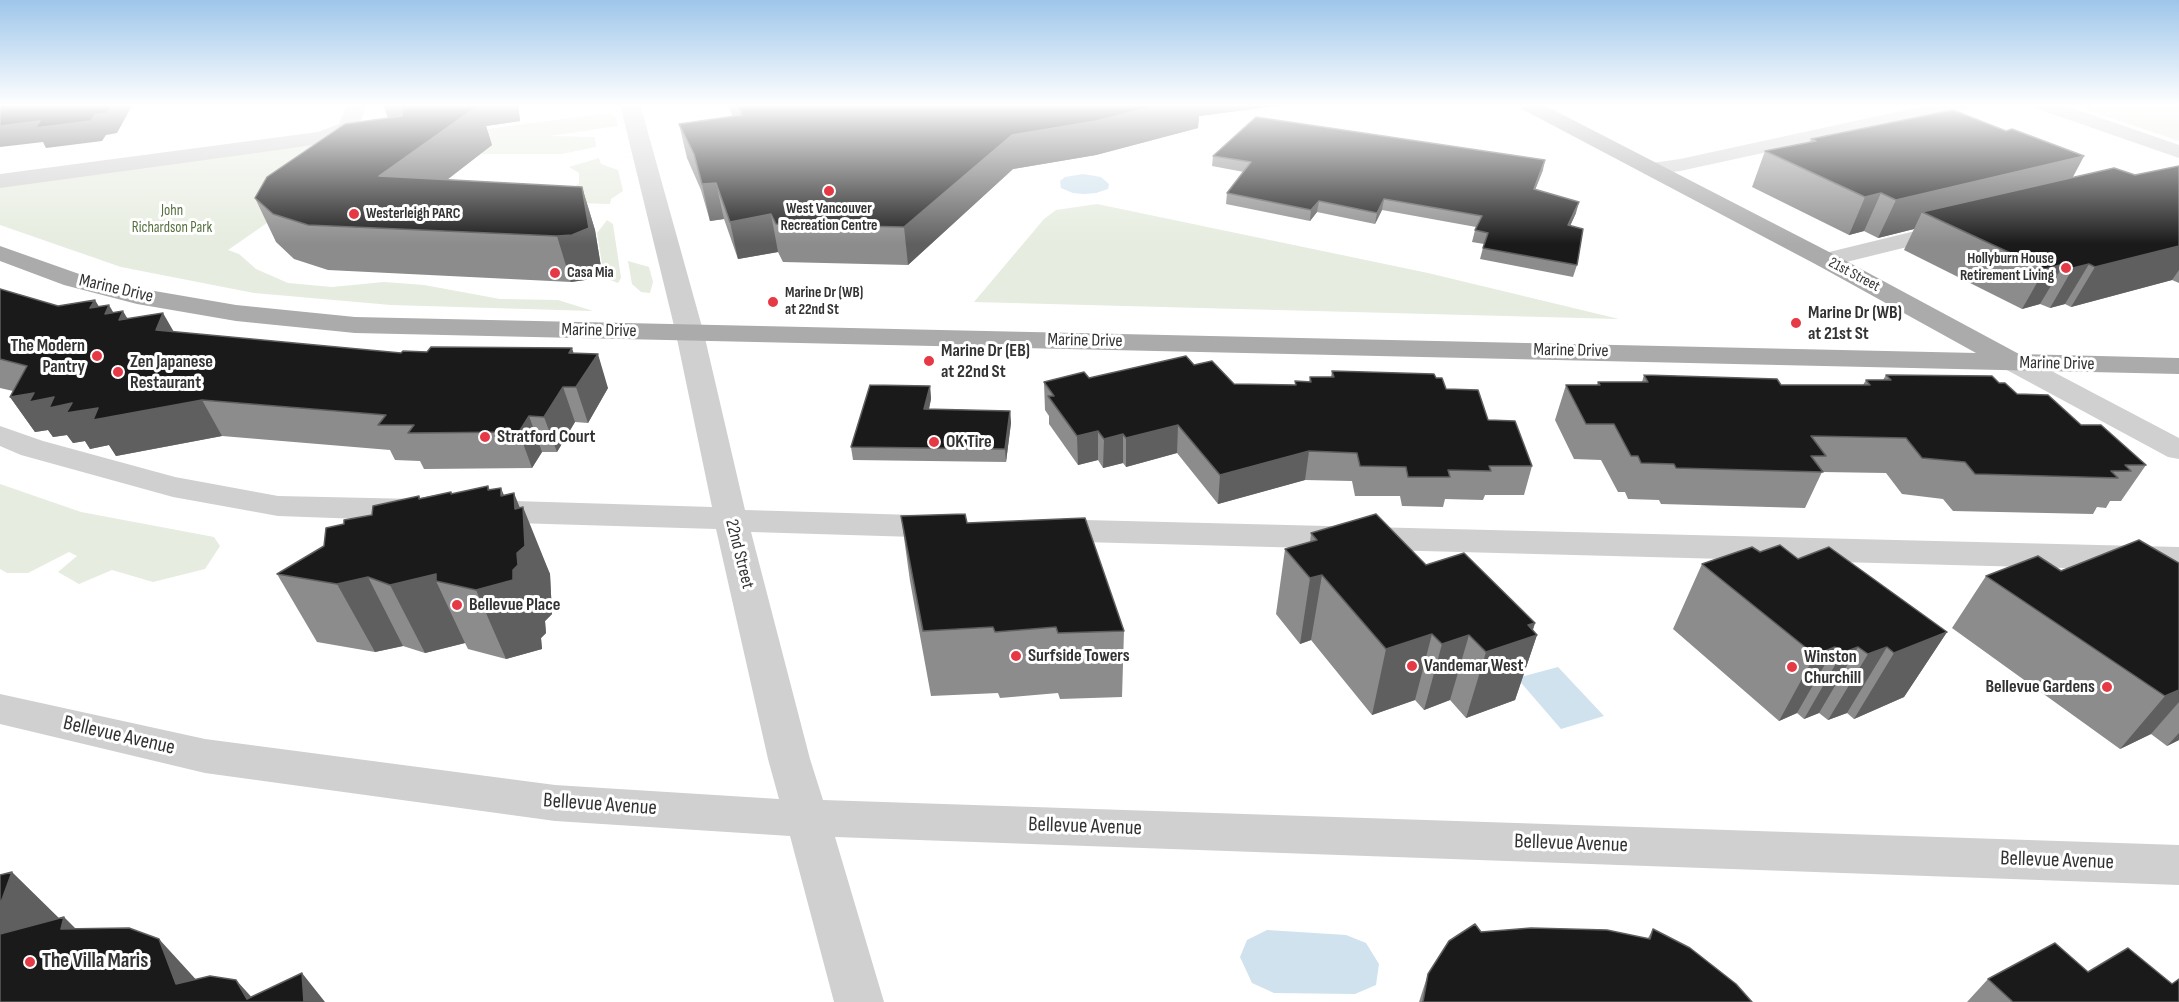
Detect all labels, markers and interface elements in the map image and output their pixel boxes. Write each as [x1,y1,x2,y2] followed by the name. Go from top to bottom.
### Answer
[822,184,836,198] marker: West Vancouver Recreation Centre
[780,200,878,235] place label: West Vancouver Recreation Centre
[132,202,212,237] park label: John Richardson Park
[366,205,460,223] place label: Westerleigh PARC
[347,207,361,221] marker: Westerleigh PARC
[1960,250,2054,285] place label: Hollyburn House Retirement Living
[1825,254,1883,296] street label: 21st Street
[2059,261,2073,275] marker: Hollyburn House Retirement Living
[567,264,614,282] place label: Casa Mia
[548,266,562,280] marker: Casa Mia
[77,270,155,308] street label: Marine Drive
[785,284,863,319] place label: Marine Dr (WB) at 22nd St
[766,295,780,309] marker: Marine Dr (WB) at 22nd St
[1808,302,1902,344] place label: Marine Dr (WB) at 21st St
[1789,316,1803,330] marker: Marine Dr (WB) at 21st St
[561,320,637,342] street label: Marine Drive
[1047,330,1123,352] street label: Marine Drive
[10,335,85,378] place label: The Modern Pantry
[941,340,1030,382] place label: Marine Dr (EB) at 22nd St
[1533,340,1609,362] street label: Marine Drive
[90,349,104,363] marker: The Modern Pantry
[130,351,213,394] place label: Zen Japanese Restaurant
[2019,353,2095,375] street label: Marine Drive
[922,354,936,368] marker: Marine Dr (EB) at 22nd St
[111,365,125,379] marker: Zen Japanese Restaurant
[497,426,596,448] place label: Stratford Court
[478,430,492,444] marker: Stratford Court
[946,431,992,453] place label: OK Tire
[927,435,941,449] marker: OK Tire
[720,517,758,591] street label: 22nd Street
[469,594,560,616] place label: Bellevue Place
[450,598,464,612] marker: Bellevue Place
[1028,645,1130,667] place label: Surfside Towers
[1804,646,1861,688] place label: Winston Churchill
[1009,649,1023,663] marker: Surfside Towers
[1424,655,1523,677] place label: Vandemar West
[1405,659,1419,673] marker: Vandemar West
[1785,660,1799,674] marker: Winston Churchill
[1985,676,2095,698] place label: Bellevue Gardens
[2100,680,2114,694] marker: Bellevue Gardens
[61,711,177,761] street label: Bellevue Avenue
[542,788,658,822] street label: Bellevue Avenue
[1028,812,1142,842] street label: Bellevue Avenue
[1514,829,1628,859] street label: Bellevue Avenue
[2000,846,2114,876] street label: Bellevue Avenue
[42,949,148,975] place label: The Villa Maris
[23,955,37,969] marker: The Villa Maris

